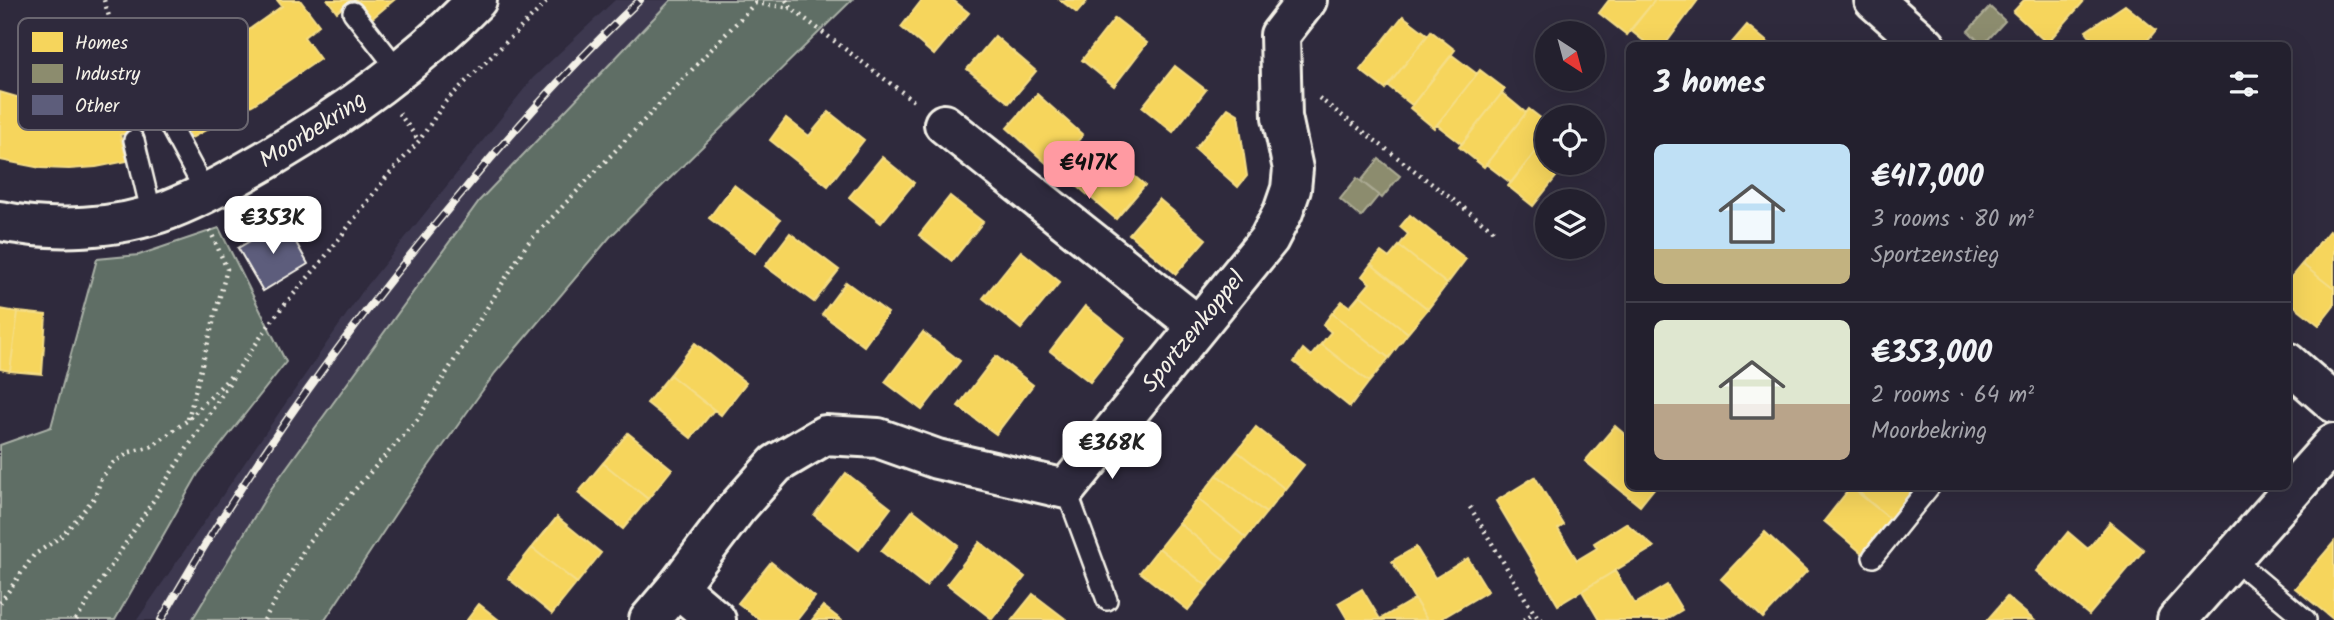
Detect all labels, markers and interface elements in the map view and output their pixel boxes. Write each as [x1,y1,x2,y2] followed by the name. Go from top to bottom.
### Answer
[18,18,248,130] legend
[1535,21,1605,91] north arrow
[1535,21,1605,259] map controls
[75,29,128,59] text: Homes
[75,60,141,90] text: Industry
[1654,60,1766,108] text: 3 homes
[2225,65,2263,103] icon: filters
[252,81,375,179] street label: Moorbekring
[75,92,121,122] text: Other
[1535,105,1605,175] button: locate
[1040,142,1138,201] pin: €417K
[1060,146,1118,182] text: €417K
[1871,154,1984,202] text: €417,000
[1710,172,1794,256] icon: home
[1535,189,1605,259] button: layers
[224,196,322,256] pin: €353K
[240,201,306,237] text: €353K
[1871,202,2034,238] text: 3 rooms · 80 m²
[1871,238,1999,274] text: Sportzenstieg
[1132,262,1256,402] street label: Sportzenkoppel
[1871,330,1992,378] text: €353,000
[1710,348,1794,432] icon: home
[1871,378,2034,414] text: 2 rooms · 64 m²
[1871,414,1987,450] text: Moorbekring
[1063,421,1161,481] pin: €368K
[1078,426,1146,462] text: €368K

